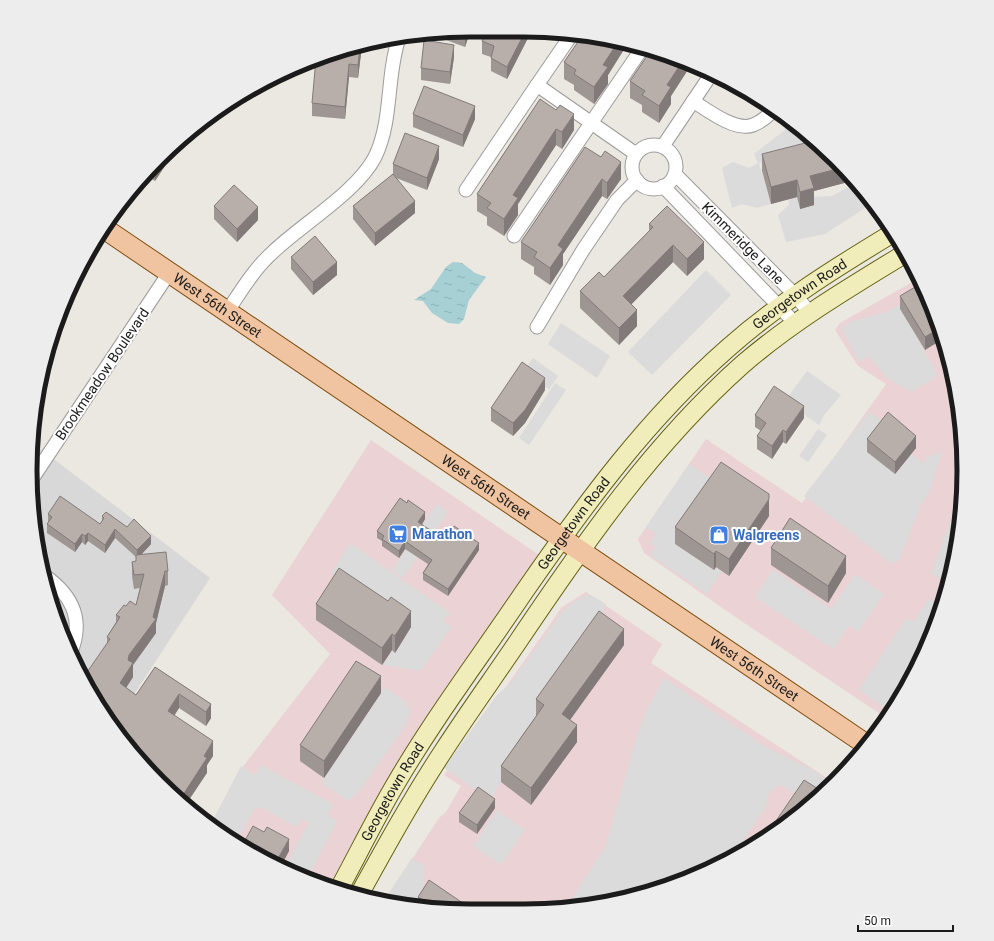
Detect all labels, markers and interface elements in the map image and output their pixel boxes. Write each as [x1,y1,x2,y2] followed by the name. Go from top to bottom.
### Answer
[699,199,787,287] street label: Kimmeridge Lane
[749,256,850,332] street label: Georgetown Road
[170,270,265,341] street label: West 56th Street
[52,305,152,443] street label: Brookmeadow Boulevard
[439,451,534,523] street label: West 56th Street
[534,474,613,573] street label: Georgetown Road
[387,523,409,545] supermarket icon: Marathon
[708,524,730,546] shop icon: Walgreens
[412,526,473,542] place label: Marathon
[733,527,799,543] place label: Walgreens
[707,633,802,704] street label: West 56th Street
[358,739,427,844] street label: Georgetown Road
[858,907,953,933] scale bar
[864,914,891,928] text: 50 m

